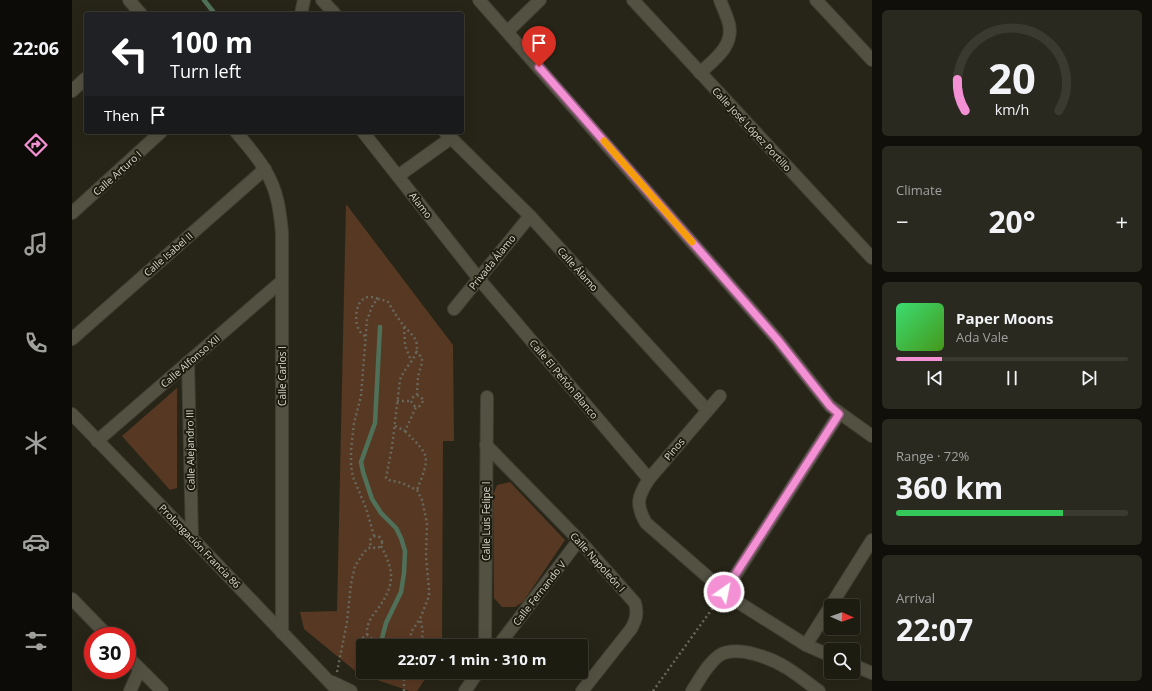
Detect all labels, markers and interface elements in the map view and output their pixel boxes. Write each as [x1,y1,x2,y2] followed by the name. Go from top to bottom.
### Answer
[170,23,253,61] text: 100 m
[522,26,556,67] pin
[104,28,156,80] icon: left
[528,32,550,54] icon: arrive
[13,36,59,60] text: 22:06
[988,50,1036,106] text: 20
[170,59,241,83] text: Turn left
[709,84,795,174] street label: Calle José López Portillo
[995,100,1029,119] text: km/h
[147,104,169,126] icon: arrive
[104,105,139,125] text: Then
[22,131,50,159] icon: directions
[90,147,144,199] street label: Calle Arturo I
[896,181,942,199] text: Climate
[406,189,436,221] street label: Alamo
[988,201,1036,242] text: 20°
[896,206,909,236] text: −
[1115,206,1128,236] text: +
[141,229,195,279] street label: Calle Isabel II
[22,230,50,258] icon: music
[465,232,519,292] street label: Privada Álamo
[554,244,602,294] street label: Calle Álamo
[956,308,1054,328] text: Paper Moons
[956,328,1008,346] text: Ada Vale
[22,329,50,357] icon: phone
[157,331,223,391] street label: Calle Alfonso XII
[527,336,601,422] street label: Calle El Peñón Blanco
[275,346,289,406] street label: Calle Carlos I
[924,367,946,389] icon: previous
[1001,367,1023,389] icon: pause
[1078,367,1100,389] icon: next
[182,409,198,491] street label: Calle Alejandro III
[22,429,50,457] icon: climate
[660,435,688,463] street label: Pinos
[896,447,969,465] text: Range · 72%
[896,467,1003,508] text: 360 km
[479,481,493,561] street label: Calle Luis Felipe I
[156,501,244,591] street label: Prolongación Francia 86
[22,528,50,556] icon: car
[567,529,629,595] street label: Calle Napoleón I
[509,558,569,628] street label: Calle Fernando V
[703,571,745,613] position arrow
[896,589,935,607] text: Arrival
[824,599,860,635] north arrow
[824,599,860,679] map controls
[896,609,973,650] text: 22:07
[22,627,50,655] icon: filters
[84,627,136,679] speed limit sign: 30
[824,643,860,679] button: search
[398,649,546,669] text: 22:07 · 1 min · 310 m

